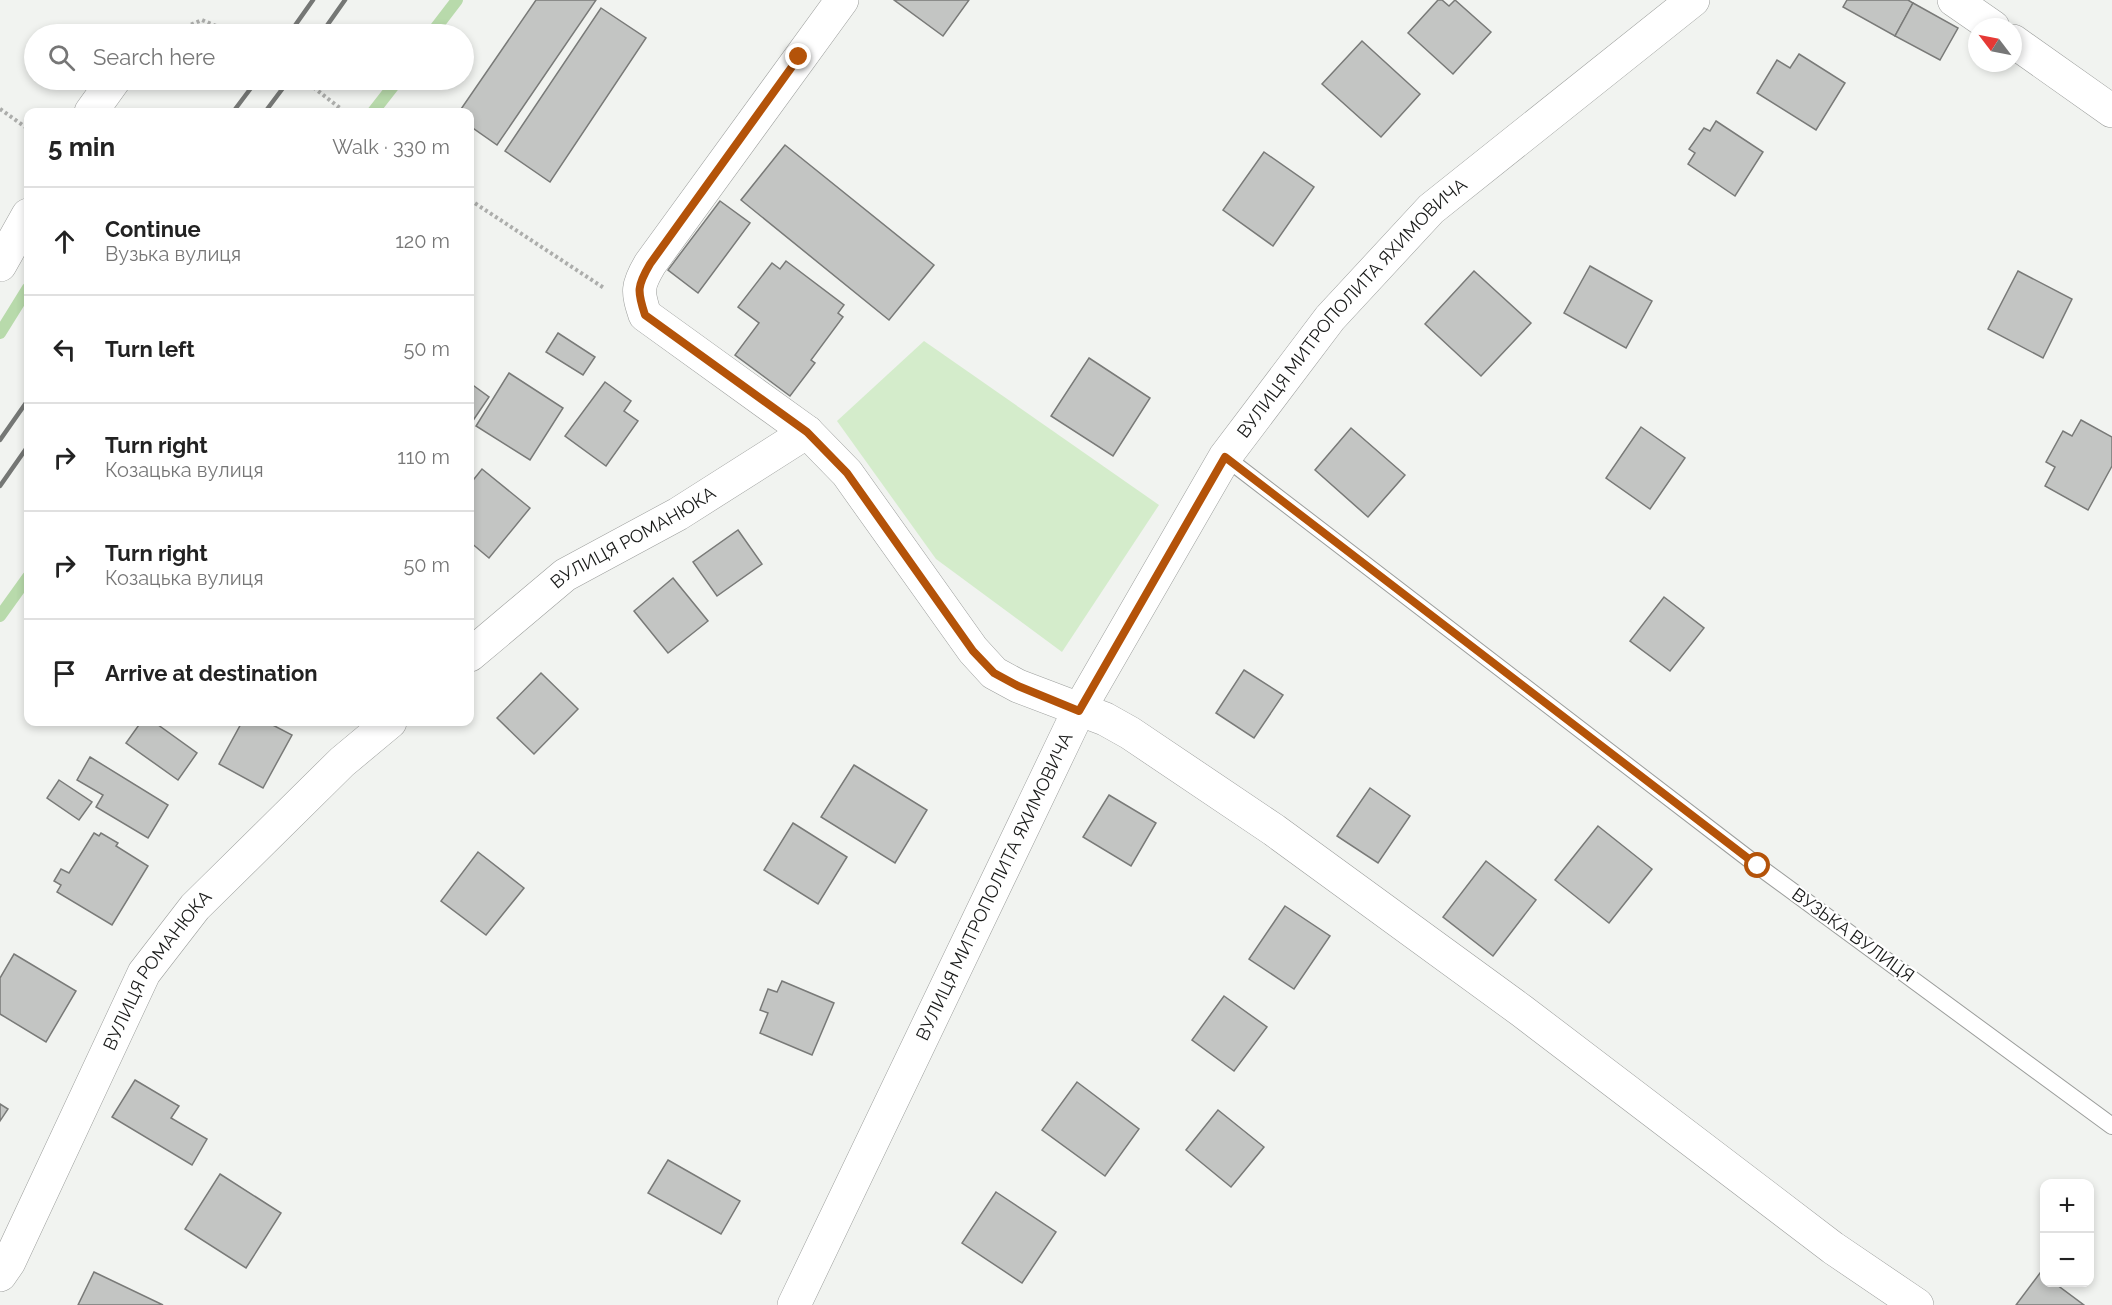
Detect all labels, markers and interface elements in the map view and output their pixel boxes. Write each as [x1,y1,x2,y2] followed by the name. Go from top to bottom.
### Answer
[1968,18,2022,72] north arrow
[24,24,474,90] search box
[45,41,78,74] icon: search
[785,43,811,69] route end
[93,44,215,70] text: Search here
[48,132,115,162] text: 5 min
[332,135,450,159] text: Walk · 330 m
[1232,174,1471,442] street label: ВУЛИЦЯ МИТРОПОЛИТА ЯХИМОВИЧА
[105,216,201,242] text: Continue
[48,225,81,258] icon: ahead
[395,229,450,253] text: 120 m
[105,242,241,266] text: Вузька вулиця
[48,333,81,366] icon: left
[105,336,195,362] text: Turn left
[403,337,450,361] text: 50 m
[105,432,208,458] text: Turn right
[48,441,81,474] icon: right
[397,445,450,469] text: 110 m
[105,458,264,482] text: Козацька вулиця
[546,482,719,593] street label: ВУЛИЦЯ РОМАНЮКА
[105,540,208,566] text: Turn right
[48,549,81,582] icon: right
[403,553,450,577] text: 50 m
[105,566,264,590] text: Козацька вулиця
[48,657,81,690] icon: arrive
[105,660,318,686] text: Arrive at destination
[911,729,1077,1044] street label: ВУЛИЦЯ МИТРОПОЛИТА ЯХИМОВИЧА
[1744,852,1770,878] route start
[1788,883,1919,986] street label: ВУЗЬКА ВУЛИЦЯ
[98,886,216,1053] street label: ВУЛИЦЯ РОМАНЮКА
[2040,1179,2094,1287] map controls
[2040,1179,2094,1233] button: +
[2040,1233,2094,1287] button: −

